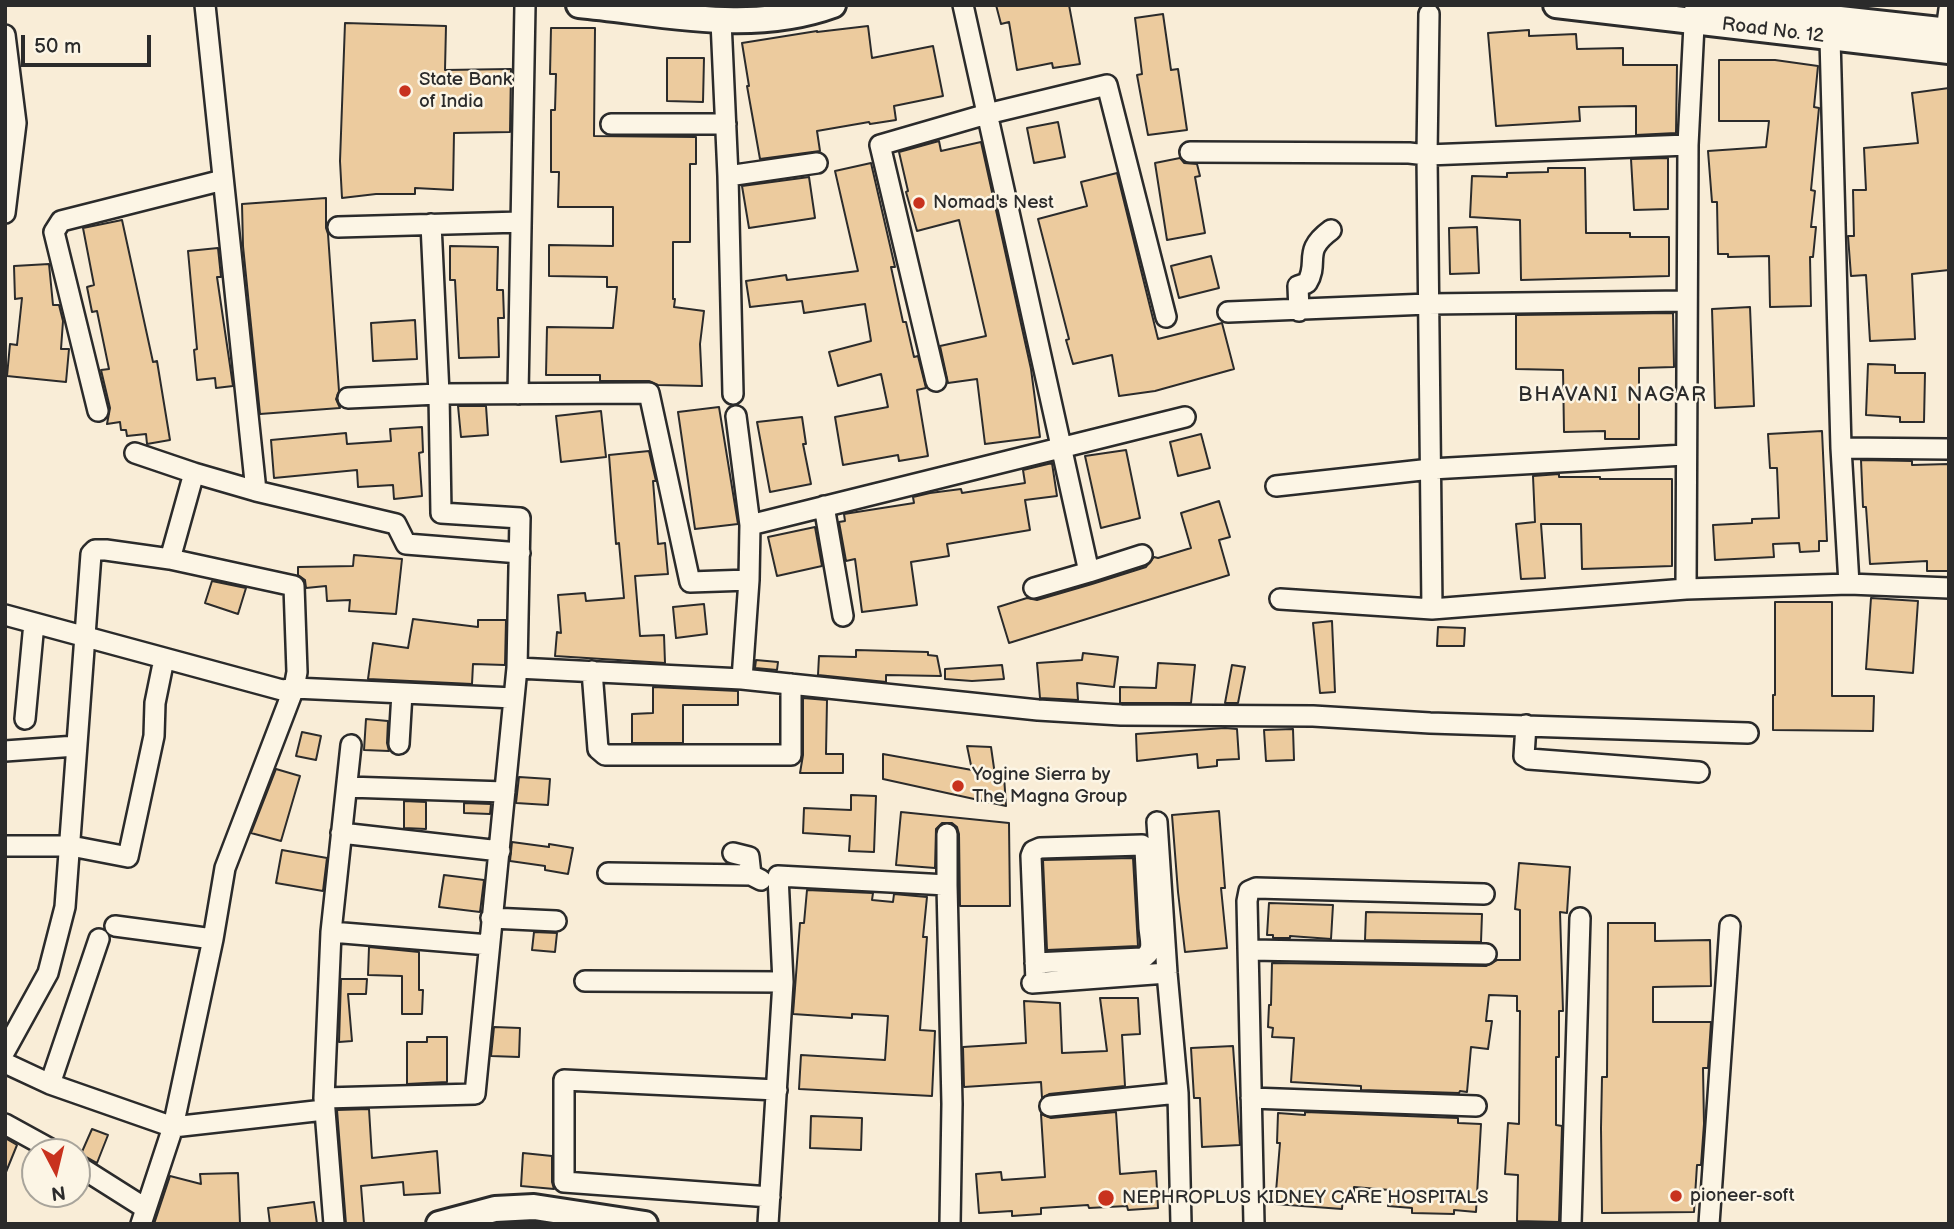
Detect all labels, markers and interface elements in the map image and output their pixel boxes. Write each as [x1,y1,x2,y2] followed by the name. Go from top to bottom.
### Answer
[1721,13,1825,49] street label: Road No. 12
[24,21,154,65] scale bar
[34,34,81,59] text: 50 m
[419,69,512,113] place label: State Bank of India
[397,83,413,99] marker: State Bank of India
[933,192,1054,214] place label: Nomad's Nest
[911,195,927,211] marker: Nomad's Nest
[1520,383,1706,409] district label: BHAVANI NAGAR
[972,764,1127,808] place label: Yogine Sierra by The Magna Group
[950,778,966,794] marker: Yogine Sierra by The Magna Group
[21,1138,91,1208] north arrow
[50,1180,67,1205] text: N
[1690,1185,1795,1207] place label: pioneer-soft
[1122,1187,1488,1209] place label: NEPHROPLUS KIDNEY CARE HOSPITALS
[1096,1188,1116,1208] marker: NEPHROPLUS KIDNEY CARE HOSPITALS
[1668,1188,1684,1204] marker: pioneer-soft

